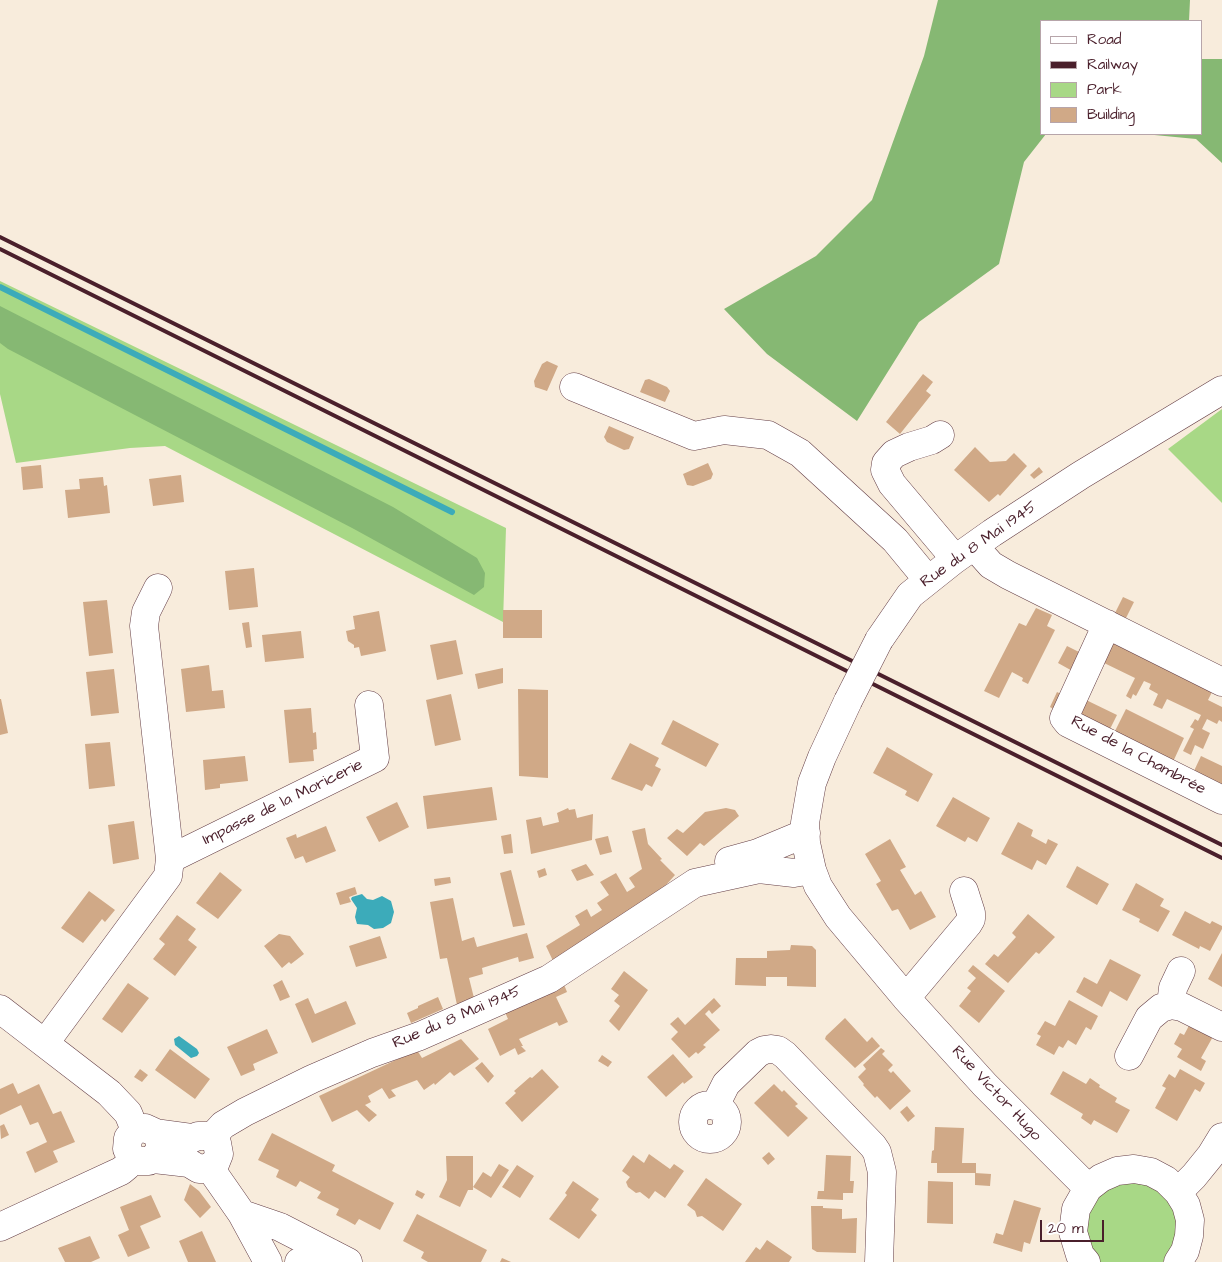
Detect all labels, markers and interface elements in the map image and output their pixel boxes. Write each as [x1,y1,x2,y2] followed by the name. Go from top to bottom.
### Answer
[1040,20,1202,135] legend
[1087,29,1121,50] text: Road
[1087,54,1138,75] text: Railway
[1087,79,1122,100] text: Park
[1087,104,1135,125] text: Building
[917,498,1041,592] street label: Rue du 8 Mai 1945
[1067,712,1209,800] street label: Rue de la Chambrée
[200,756,366,850] street label: Impasse de la Moricerie
[390,982,524,1054] street label: Rue du 8 Mai 1945
[947,1042,1045,1146] street label: Rue Victor Hugo
[1042,1210,1106,1242] scale bar
[1048,1218,1084,1239] text: 20 m

